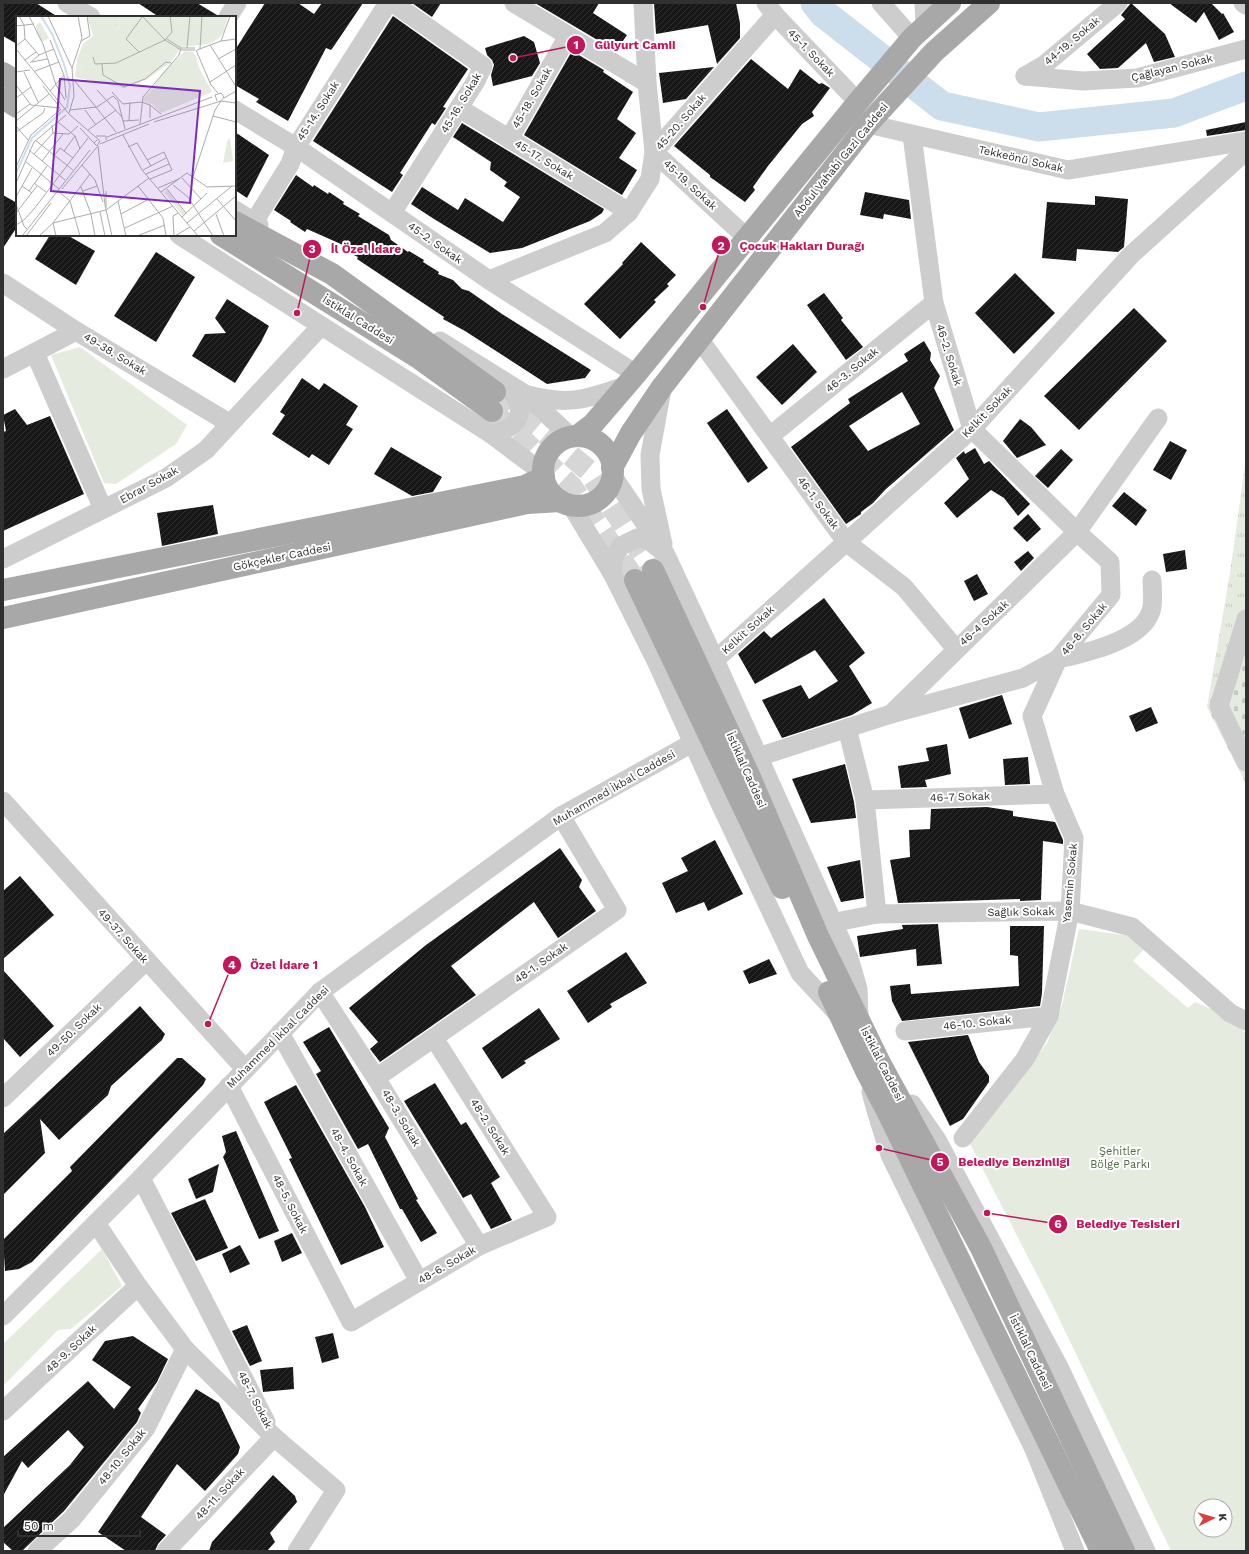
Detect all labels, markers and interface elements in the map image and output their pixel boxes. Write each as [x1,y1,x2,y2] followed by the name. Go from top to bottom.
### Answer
[1042,14,1102,68] street label: 44-19. Sokak
[16,16,236,236] inset map
[785,26,837,80] street label: 45-1. Sokak
[566,33,683,57] callout: Gülyurt Camii
[573,38,579,52] text: 1
[594,38,676,52] text: Gülyurt Camii
[1130,52,1214,84] street label: Çağlayan Sokak
[509,65,555,131] street label: 45-18. Sokak
[438,70,484,136] street label: 45-16. Sokak
[294,79,342,143] street label: 45-14. Sokak
[653,91,709,153] street label: 45-20. Sokak
[791,100,891,220] street label: Abdul Vahabi Gazi Caddesi
[512,137,576,183] street label: 45-17. Sokak
[977,143,1065,175] street label: Tekkeönü Sokak
[661,157,719,213] street label: 45-19. Sokak
[405,219,465,267] street label: 45-2. Sokak
[711,233,873,257] callout: Çocuk Hakları Durağı
[302,237,409,261] callout: İl Özel İdare
[717,239,725,253] text: 2
[739,239,865,253] text: Çocuk Hakları Durağı
[308,242,316,256] text: 3
[331,242,401,256] text: İl Özel İdare
[320,292,397,347] street label: İstiklal Caddesi
[933,323,965,387] street label: 46-2. Sokak
[81,330,149,378] street label: 49-38. Sokak
[823,345,881,395] street label: 46-3. Sokak
[959,384,1015,440] street label: Kelkit Sokak
[118,464,180,506] street label: Ebrar Sokak
[795,474,841,532] street label: 46-1. Sokak
[232,540,332,574] street label: Gökçekler Caddesi
[957,598,1011,648] street label: 46-4 Sokak
[1058,600,1110,658] street label: 46-8. Sokak
[719,603,777,657] street label: Kelkit Sokak
[723,730,769,810] street label: İstiklal Caddesi
[550,747,678,828] street label: Muhammed İkbal Caddesi
[930,789,990,805] street label: 46-7 Sokak
[1060,843,1080,923] street label: Yasemin Sokak
[987,905,1055,919] street label: Sağlık Sokak
[95,906,151,966] street label: 49-37. Sokak
[512,940,570,986] street label: 48-1. Sokak
[222,953,326,977] callout: Özel İdare 1
[228,958,236,972] text: 4
[250,958,318,972] text: Özel İdare 1
[224,982,332,1091] street label: Muhammed İkbal Caddesi
[44,1001,104,1059] street label: 49-50. Sokak
[942,1013,1012,1033] street label: 46-10. Sokak
[858,1024,907,1103] street label: İstiklal Caddesi
[379,1087,423,1149] street label: 48-3. Sokak
[468,1096,512,1158] street label: 48-2. Sokak
[328,1126,370,1188] street label: 48-4. Sokak
[1090,1145,1150,1171] park label: Şehitler Bölge Parkı
[930,1150,1078,1174] callout: Belediye Benzinliği
[937,1155,944,1169] text: 5
[958,1155,1070,1169] text: Belediye Benzinliği
[270,1172,310,1236] street label: 48-5. Sokak
[1048,1212,1187,1236] callout: Belediye Tesisleri
[1054,1217,1062,1231] text: 6
[1076,1217,1180,1231] text: Belediye Tesisleri
[416,1243,478,1287] street label: 48-6. Sokak
[1006,1312,1055,1392] street label: İstiklal Caddesi
[43,1322,99,1376] street label: 48-9. Sokak
[235,1369,275,1431] street label: 48-7. Sokak
[95,1426,149,1488] street label: 48-10. Sokak
[193,1465,247,1523] street label: 48-11. Sokak
[1193,1498,1233,1538] north arrow
[18,1512,140,1538] scale bar
[1216,1513,1229,1522] text: K
[24,1519,54,1533] text: 50 m

